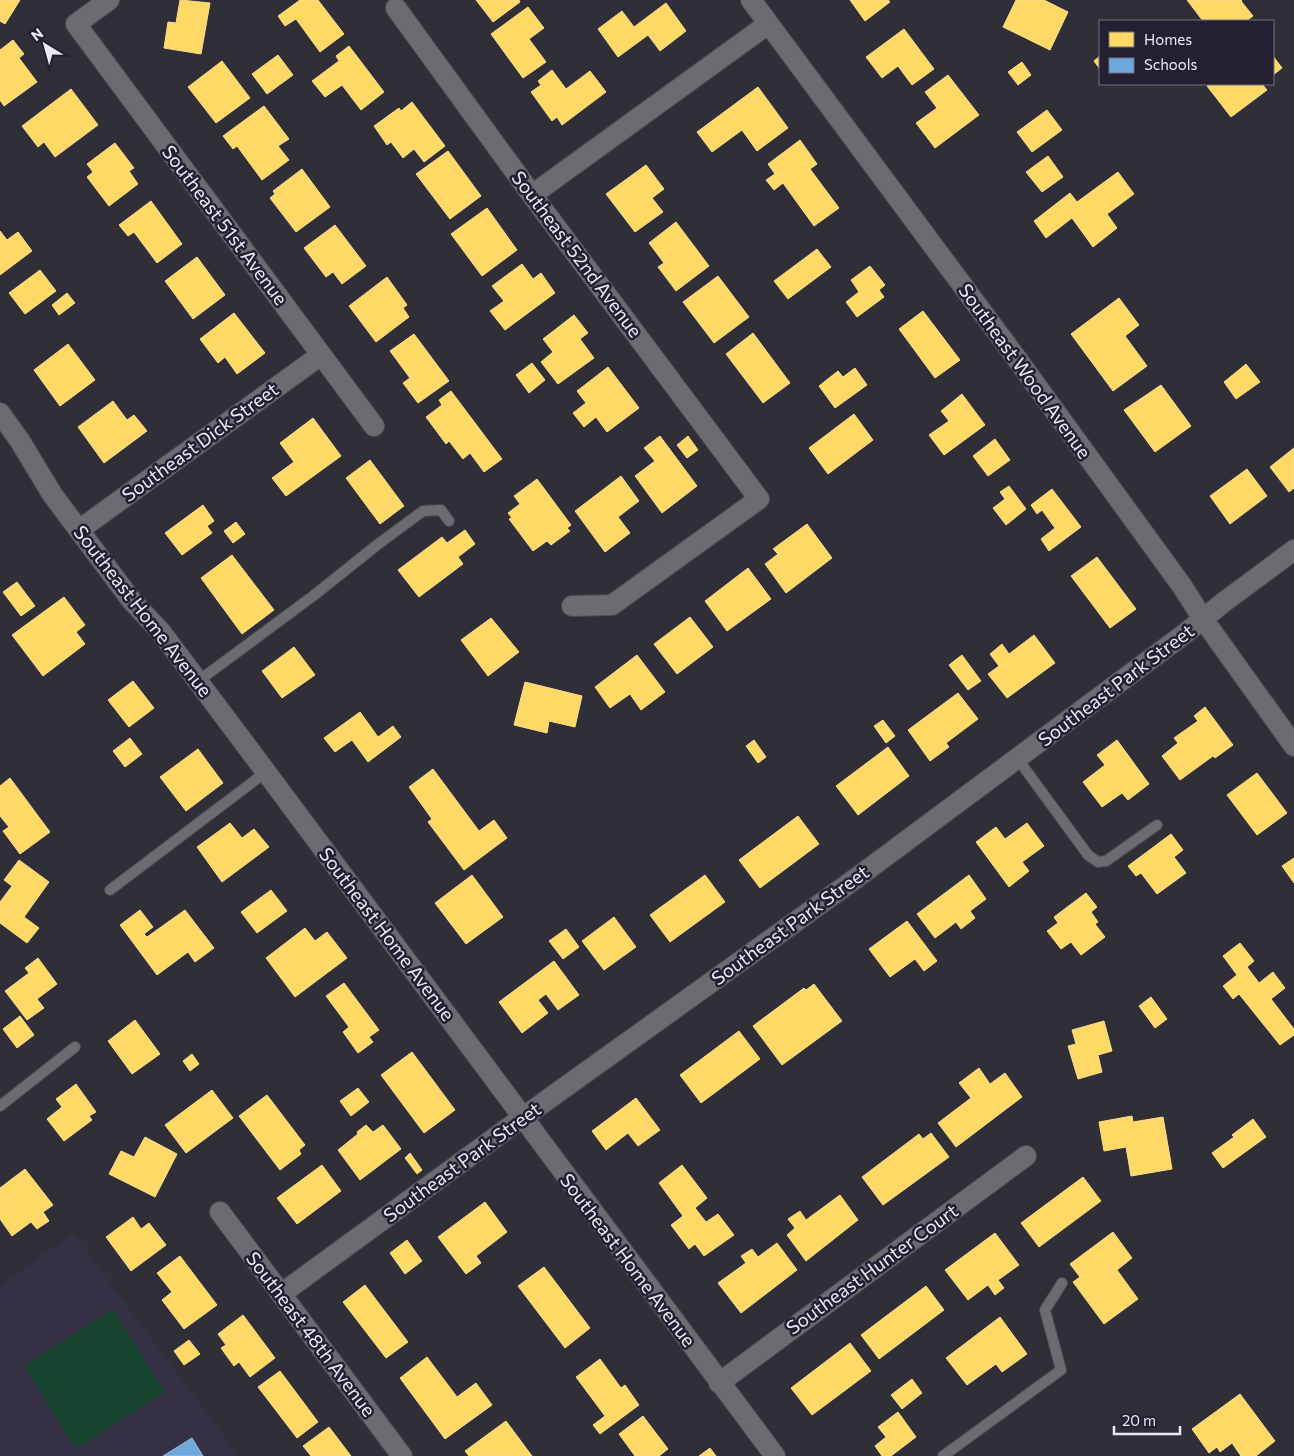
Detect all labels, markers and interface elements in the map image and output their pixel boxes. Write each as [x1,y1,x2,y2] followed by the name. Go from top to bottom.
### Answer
[20,20,70,70] north arrow
[1099,20,1274,85] legend
[28,24,46,44] text: N
[1144,30,1192,48] text: Homes
[1144,55,1198,73] text: Schools
[158,140,293,309] street label: Southeast 51st Avenue
[507,166,647,341] street label: Southeast 52nd Avenue
[954,279,1097,463] street label: Southeast Wood Avenue
[117,377,283,506] street label: Southeast Dick Street
[69,521,217,701] street label: Southeast Home Avenue
[1033,618,1198,751] street label: Southeast Park Street
[315,843,460,1025] street label: Southeast Home Avenue
[707,860,873,989] street label: Southeast Park Street
[379,1097,545,1226] street label: Southeast Park Street
[556,1169,701,1351] street label: Southeast Home Avenue
[781,1198,962,1339] street label: Southeast Hunter Court
[242,1247,381,1421] street label: Southeast 48th Avenue
[1114,1404,1180,1436] scale bar
[1122,1411,1156,1429] text: 20 m

